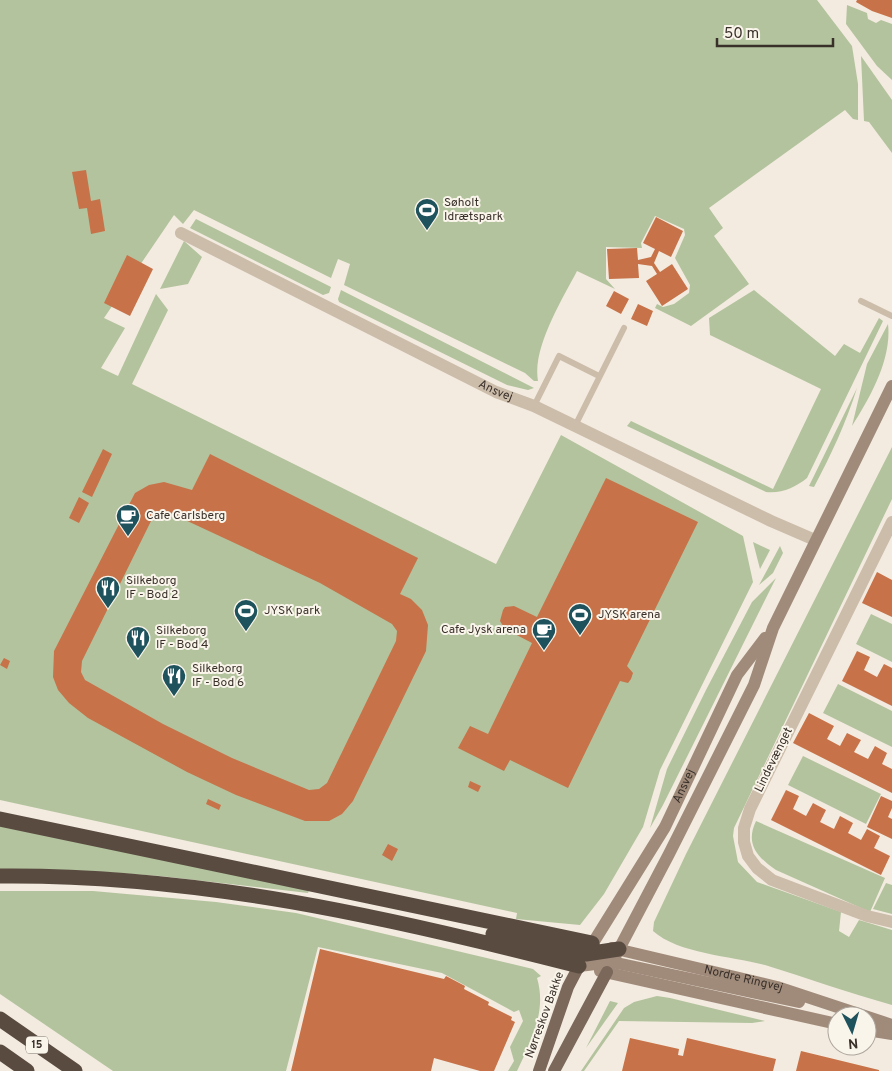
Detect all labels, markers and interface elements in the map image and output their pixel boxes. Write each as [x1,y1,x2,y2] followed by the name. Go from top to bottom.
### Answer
[717,15,833,47] scale bar
[724,25,759,44] text: 50 m
[444,195,503,225] place label: Søholt Idrætspark
[414,197,440,231] sports icon: Søholt Idrætspark
[476,376,515,405] street label: Ansvej
[115,503,141,537] cafe icon: Cafe Carlsberg
[146,508,225,524] place label: Cafe Carlsberg
[126,573,178,603] place label: Silkeborg IF - Bod 2
[95,575,121,609] restaurant icon: Silkeborg IF - Bod 2
[233,598,259,632] sports icon: JYSK park
[567,602,593,636] sports icon: JYSK arena
[264,603,320,619] place label: JYSK park
[598,607,660,623] place label: JYSK arena
[531,617,557,651] cafe icon: Cafe Jysk arena
[441,622,526,638] place label: Cafe Jysk arena
[156,623,208,653] place label: Silkeborg IF - Bod 4
[125,625,151,659] restaurant icon: Silkeborg IF - Bod 4
[192,661,244,691] place label: Silkeborg IF - Bod 6
[161,663,187,697] restaurant icon: Silkeborg IF - Bod 6
[751,725,797,795] street label: Lindevænget
[669,767,699,806] street label: Ansvej
[702,962,785,996] street label: Nordre Ringvej
[522,970,568,1060] street label: Nørreskov Bakke
[827,1006,877,1056] north arrow
[847,1034,859,1051] text: N
[26,1036,48,1054] road number: 15

